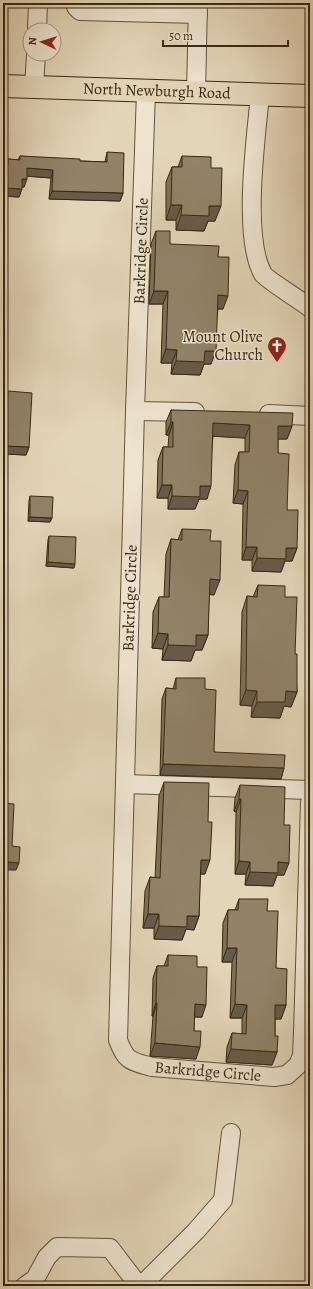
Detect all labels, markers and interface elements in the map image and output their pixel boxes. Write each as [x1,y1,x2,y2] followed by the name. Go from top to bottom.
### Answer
[22,22,62,62] north arrow
[163,22,288,48] scale bar
[169,28,193,44] text: 50 m
[25,37,40,46] text: N
[83,78,232,104] street label: North Newburgh Road
[128,197,154,305] street label: Barkridge Circle
[182,326,263,366] place label: Mount Olive Church
[266,335,288,363] church icon: Mount Olive Church
[117,544,143,652] street label: Barkridge Circle
[154,1056,262,1087] street label: Barkridge Circle

